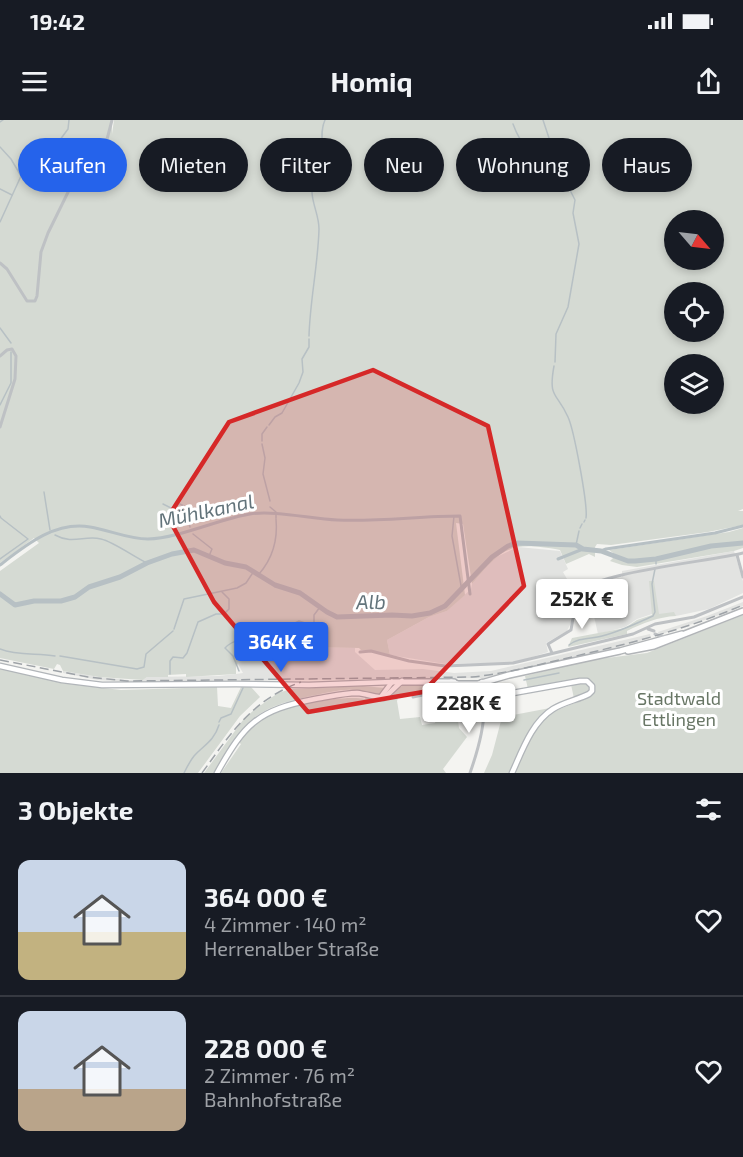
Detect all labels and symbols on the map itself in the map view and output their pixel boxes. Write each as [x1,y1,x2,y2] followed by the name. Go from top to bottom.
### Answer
[664,210,724,270] north arrow
[156,488,256,532] water label: Mühlkanal
[533,579,631,630] pin: 252K €
[355,589,386,613] water label: Alb
[232,622,330,673] pin: 364K €
[420,683,518,734] pin: 228K €
[637,687,721,730] park label: Stadtwald Ettlingen

